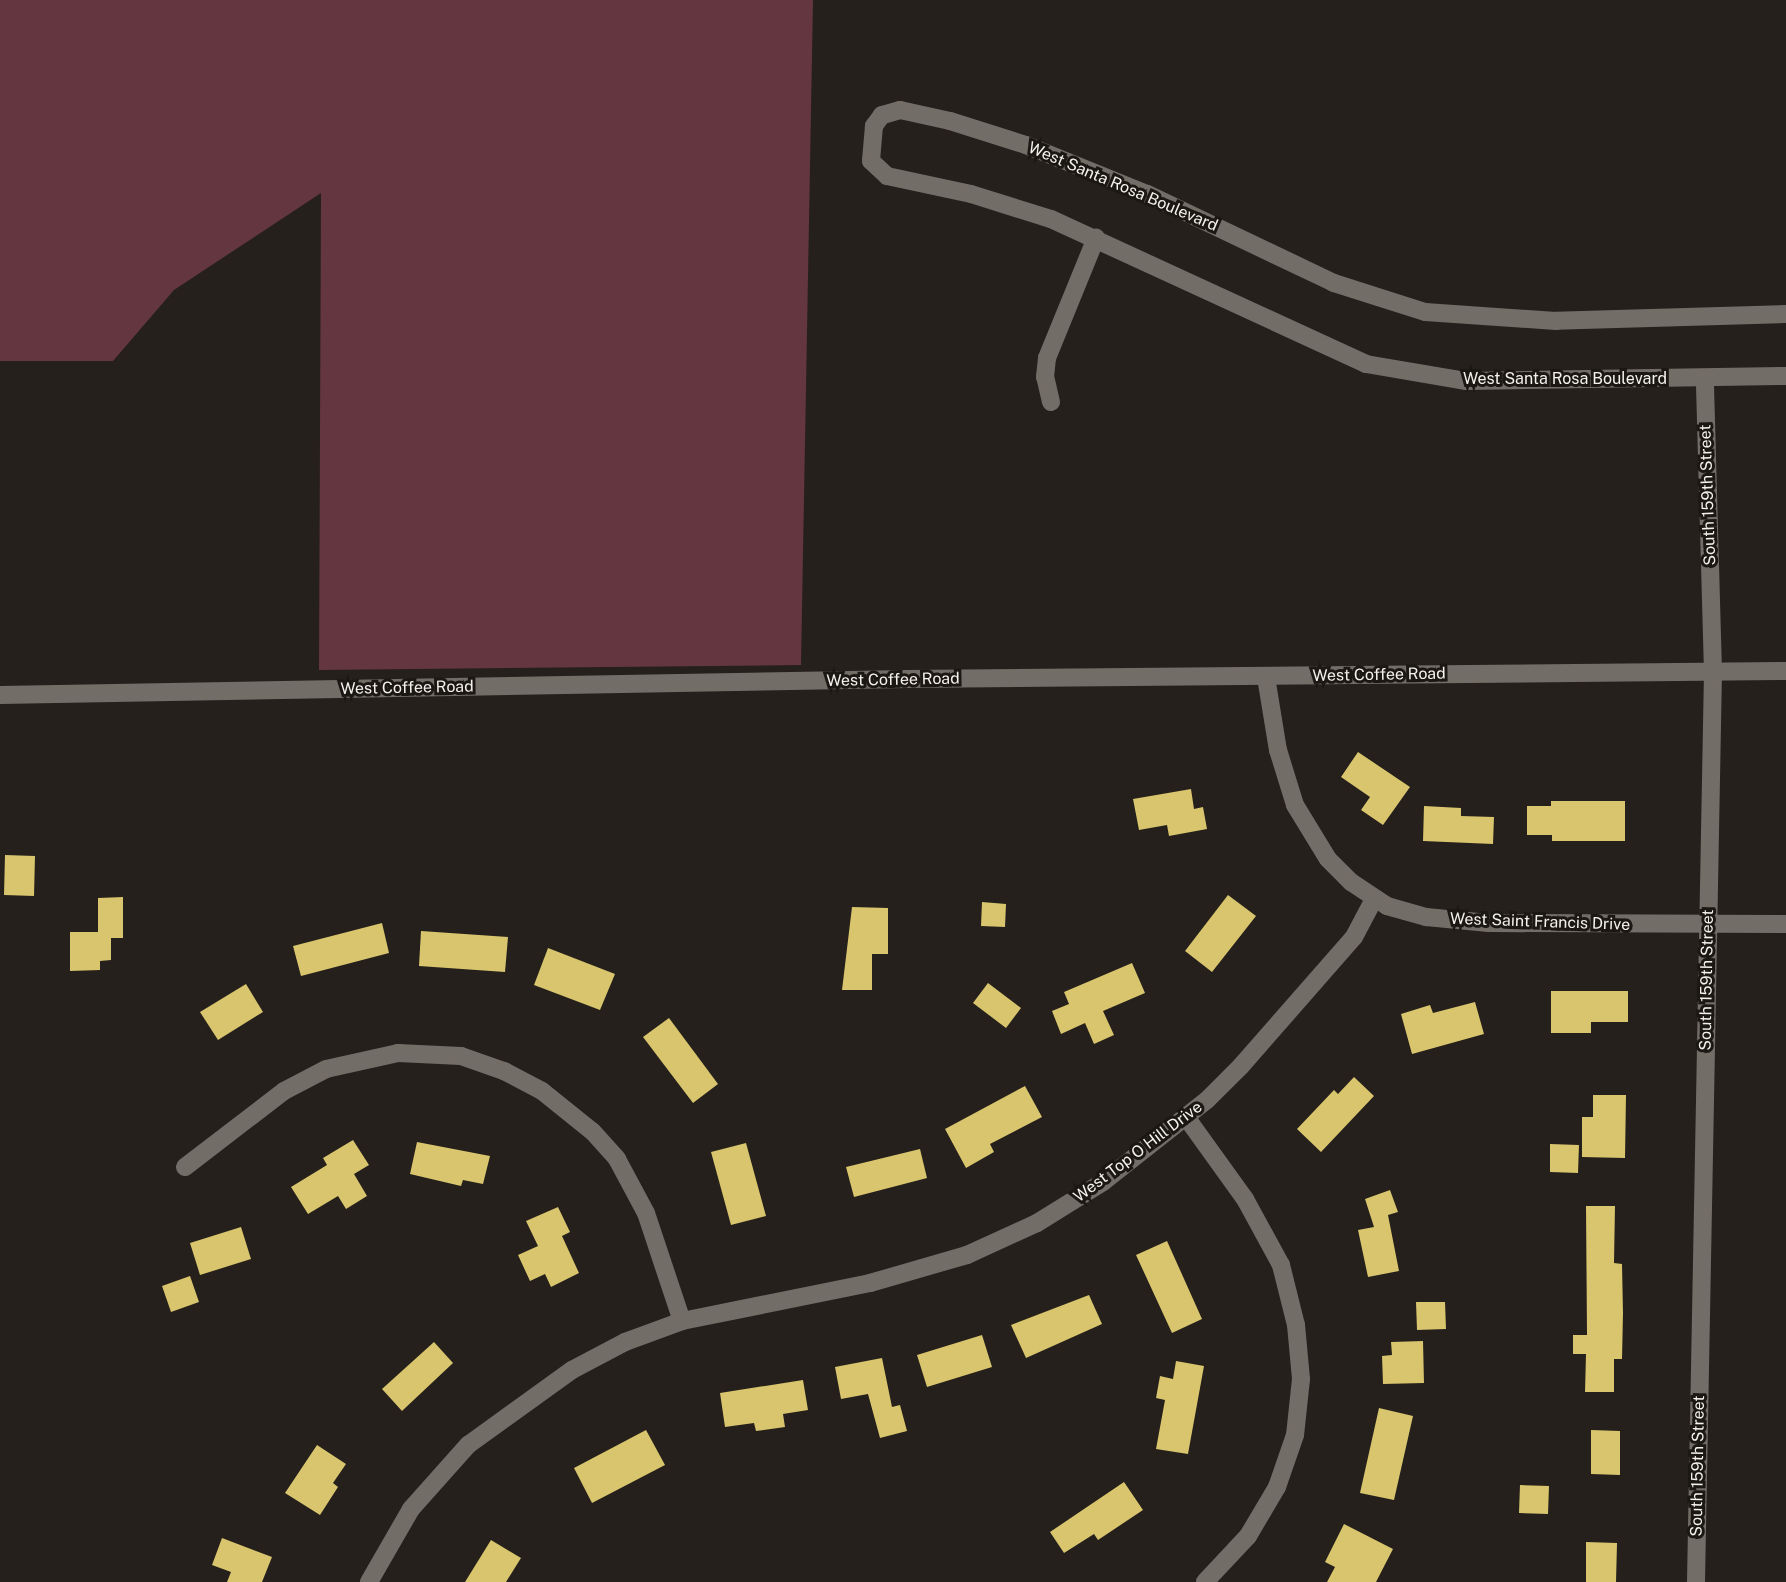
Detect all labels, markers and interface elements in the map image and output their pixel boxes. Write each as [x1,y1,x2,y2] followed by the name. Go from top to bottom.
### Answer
[1025,138,1221,236] street label: West Santa Rosa Boulevard
[1463,369,1667,389] street label: West Santa Rosa Boulevard
[1696,424,1720,566] street label: South 159th Street
[1312,664,1446,686] street label: West Coffee Road
[826,669,960,691] street label: West Coffee Road
[340,677,474,699] street label: West Coffee Road
[1449,909,1631,935] street label: West Saint Francis Drive
[1696,909,1718,1051] street label: South 159th Street
[1070,1097,1206,1207] street label: West Top O Hill Drive
[1687,1395,1709,1537] street label: South 159th Street

